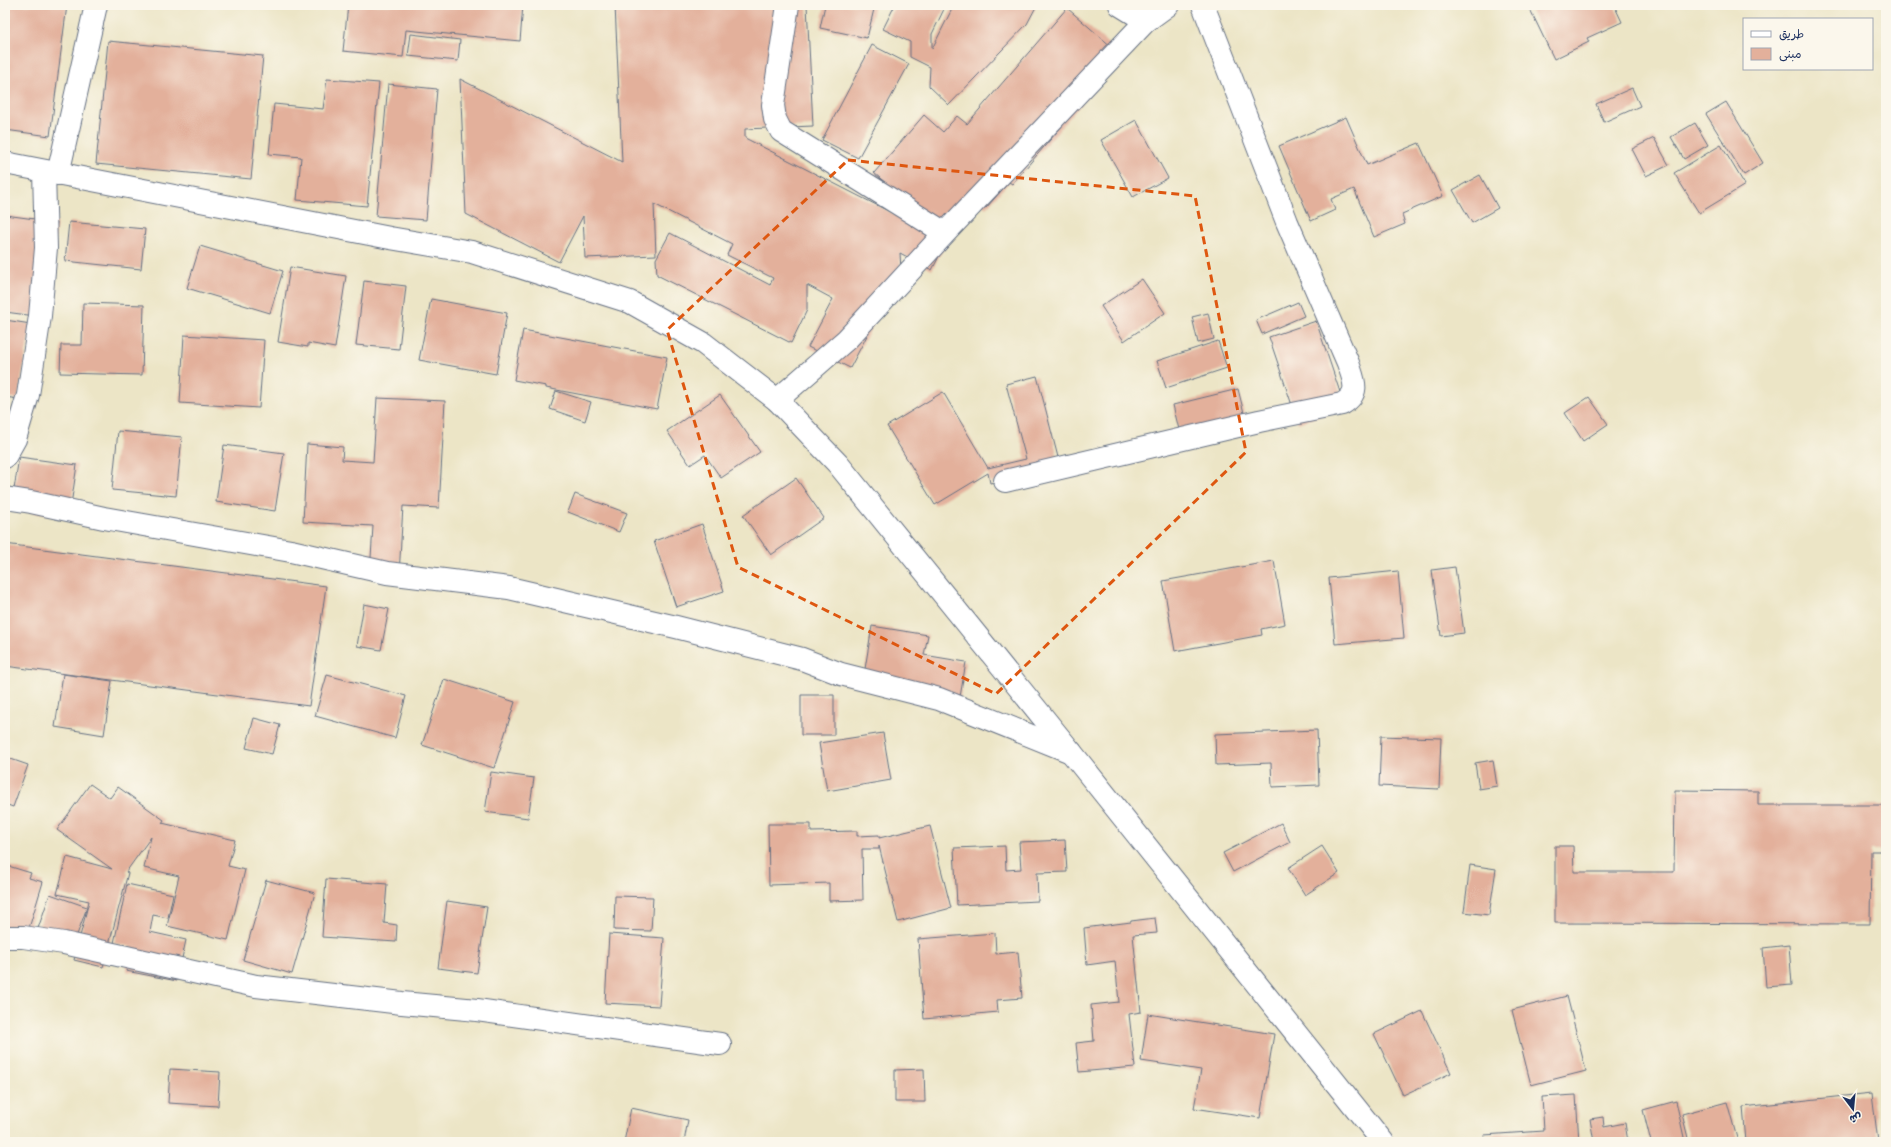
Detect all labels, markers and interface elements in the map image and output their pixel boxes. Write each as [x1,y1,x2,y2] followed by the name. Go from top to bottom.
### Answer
[1743,18,1873,70] legend
[1779,25,1804,42] text: طريق
[1779,45,1802,62] text: مبنى
[1833,1089,1873,1129] north arrow
[1848,1110,1864,1127] text: ش

